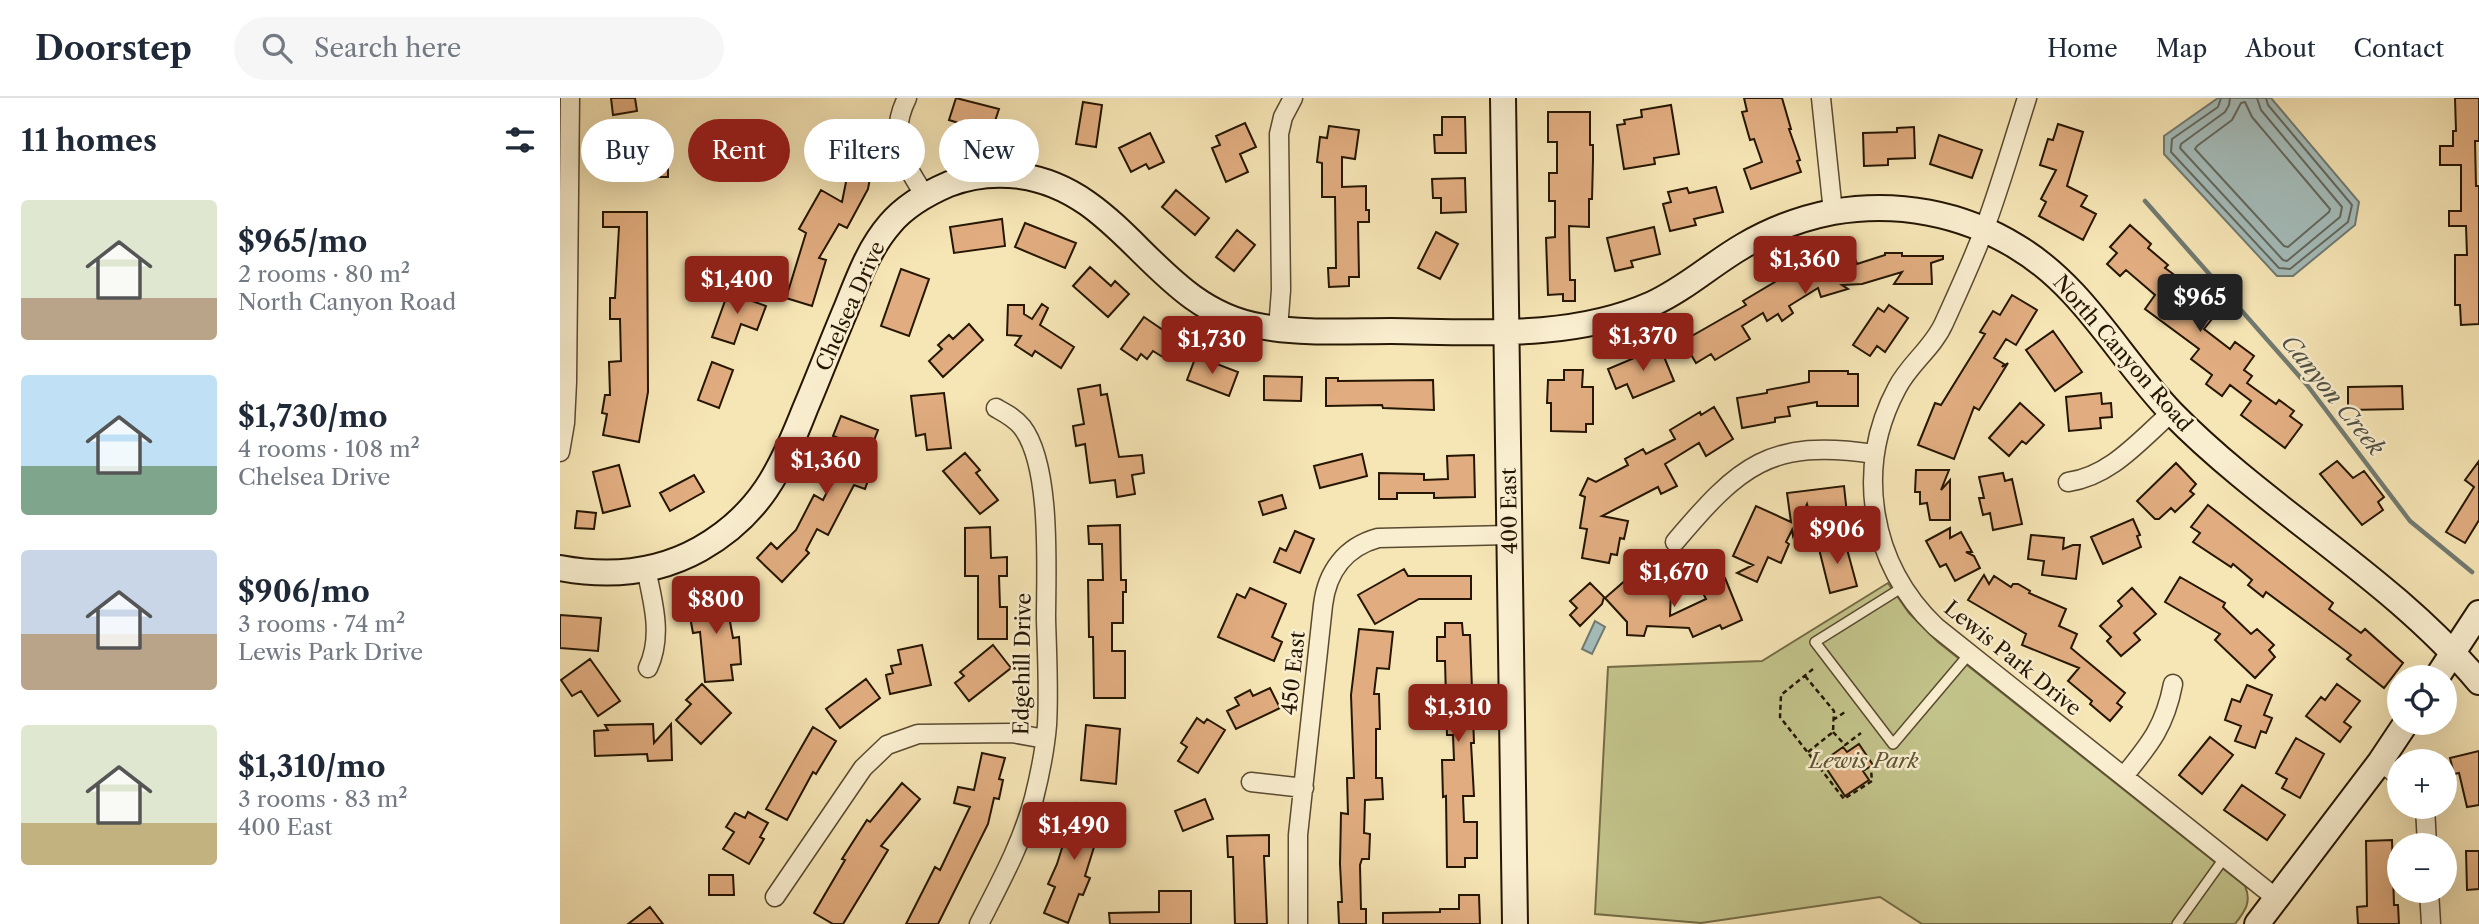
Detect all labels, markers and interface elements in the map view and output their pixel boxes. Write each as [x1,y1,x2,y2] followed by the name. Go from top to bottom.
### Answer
[234,17,724,80] search box
[35,28,192,69] text: Doorstep
[258,29,296,67] icon: search
[314,32,461,64] text: Search here
[2047,34,2118,63] text: Home
[2156,34,2207,63] text: Map
[2245,34,2316,63] text: About
[2354,34,2444,63] text: Contact
[581,119,674,182] chip: Buy
[688,119,790,182] chip: Rent
[804,119,925,182] chip: Filters
[939,119,1039,182] chip: New
[501,121,539,159] icon: filters
[21,122,157,159] text: 11 homes
[238,223,367,260] text: $965/mo
[77,228,161,312] icon: home
[1748,236,1862,296] pin: $1,360
[810,237,890,375] street label: Chelsea Drive
[1770,245,1840,273] text: $1,360
[680,256,794,316] pin: $1,400
[238,260,410,288] text: 2 rooms · 80 m²
[701,265,773,293] text: $1,400
[2048,270,2198,437] street label: North Canyon Road
[2159,274,2241,334] pin: $965
[2173,283,2227,311] text: $965
[238,288,456,316] text: North Canyon Road
[1586,314,1700,373] pin: $1,370
[1155,316,1269,376] pin: $1,730
[1608,322,1678,350] text: $1,370
[1178,325,1246,353] text: $1,730
[2276,329,2390,461] water label: Canyon Creek
[238,398,388,435] text: $1,730/mo
[77,403,161,487] icon: home
[238,435,420,463] text: 4 rooms · 108 m²
[769,438,883,497] pin: $1,360
[791,446,861,474] text: $1,360
[238,463,391,491] text: Chelsea Drive
[1496,467,1522,554] street label: 400 East
[1796,506,1878,566] pin: $906
[1810,515,1864,543] text: $906
[1617,550,1731,609] pin: $1,670
[1639,558,1709,586] text: $1,670
[238,573,370,610] text: $906/mo
[675,576,757,636] pin: $800
[77,578,161,662] icon: home
[688,585,744,613] text: $800
[1008,593,1036,735] street label: Edgehill Drive
[1939,595,2087,721] street label: Lewis Park Drive
[238,610,405,638] text: 3 rooms · 74 m²
[1276,629,1310,716] street label: 450 East
[238,638,423,666] text: Lewis Park Drive
[2387,665,2457,903] map controls
[2387,665,2457,735] button: locate
[1401,684,1515,744] pin: $1,310
[1424,693,1492,721] text: $1,310
[238,748,386,785] text: $1,310/mo
[1807,748,1919,773] park label: Lewis Park
[2387,749,2457,819] button: +
[77,753,161,837] icon: home
[238,785,408,813] text: 3 rooms · 83 m²
[1017,802,1131,862] pin: $1,490
[1038,811,1110,839] text: $1,490
[238,813,333,841] text: 400 East
[2387,833,2457,903] button: −

